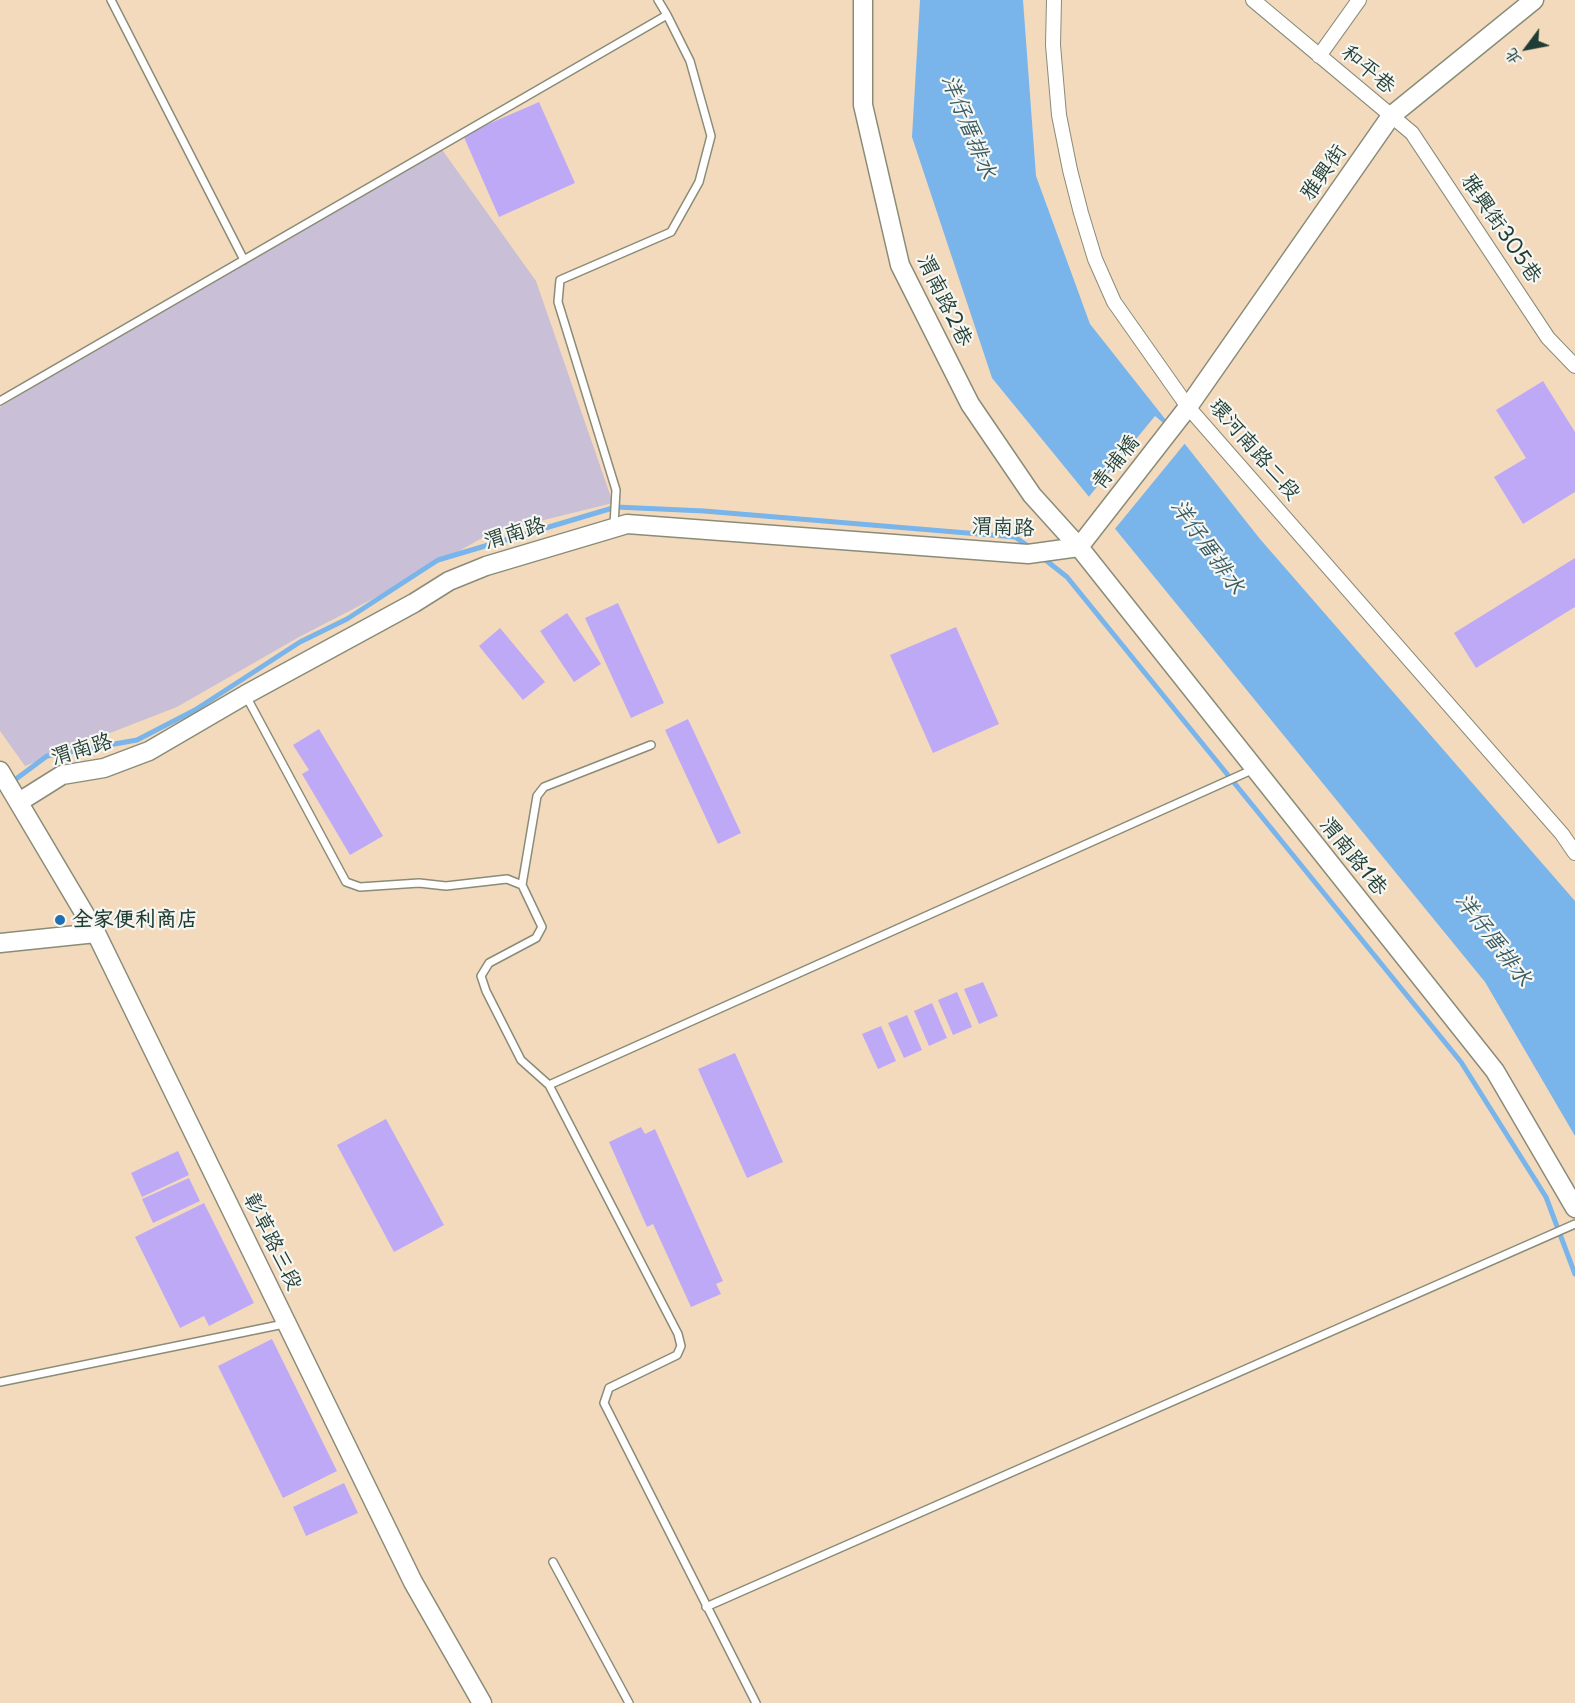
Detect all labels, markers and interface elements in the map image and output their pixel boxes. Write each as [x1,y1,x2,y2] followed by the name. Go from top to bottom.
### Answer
[1497,18,1557,78] north arrow
[1336,40,1400,100] street label: 和平巷
[1497,44,1526,71] text: 北
[935,71,1001,183] water label: 洋仔厝排水
[1296,140,1352,206] street label: 雅興街
[1455,170,1547,288] street label: 雅興街305巷
[911,251,977,351] street label: 渭南路2巷
[1203,394,1305,506] street label: 環河南路二段
[1087,430,1145,496] street label: 青埔橋
[1165,494,1249,600] water label: 洋仔厝排水
[481,513,549,555] street label: 渭南路
[971,514,1035,542] street label: 渭南路
[48,729,116,771] street label: 渭南路
[1314,813,1392,901] street label: 渭南路1巷
[1449,888,1537,992] water label: 洋仔厝排水
[72,907,198,933] place label: 全家便利商店
[53,913,67,927] marker: 全家便利商店
[238,1189,306,1295] street label: 彰草路三段

